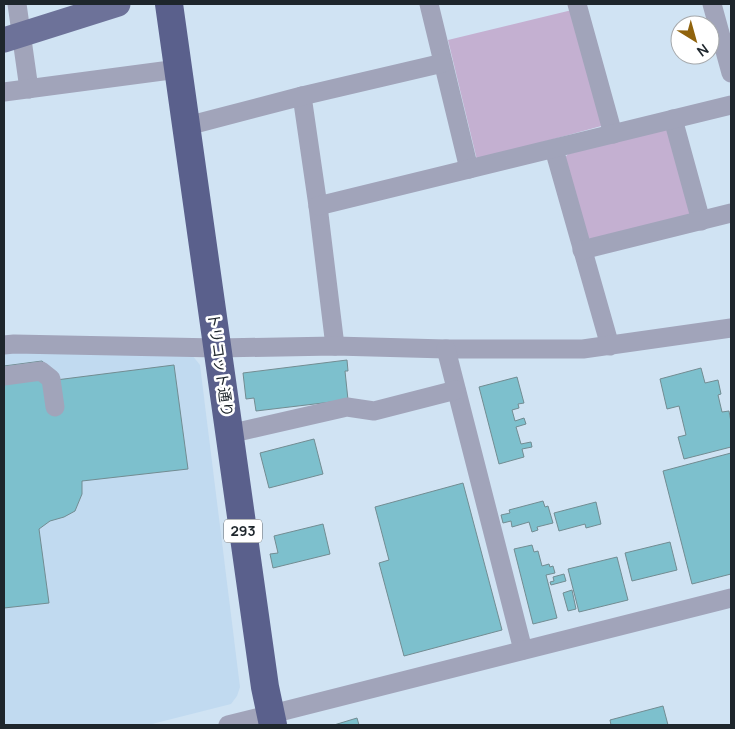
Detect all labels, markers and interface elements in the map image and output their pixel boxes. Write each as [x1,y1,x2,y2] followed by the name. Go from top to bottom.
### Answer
[670,15,720,65] north arrow
[693,40,713,61] text: N
[203,311,238,418] street label: トリコット通り
[224,520,262,542] road number: 293

